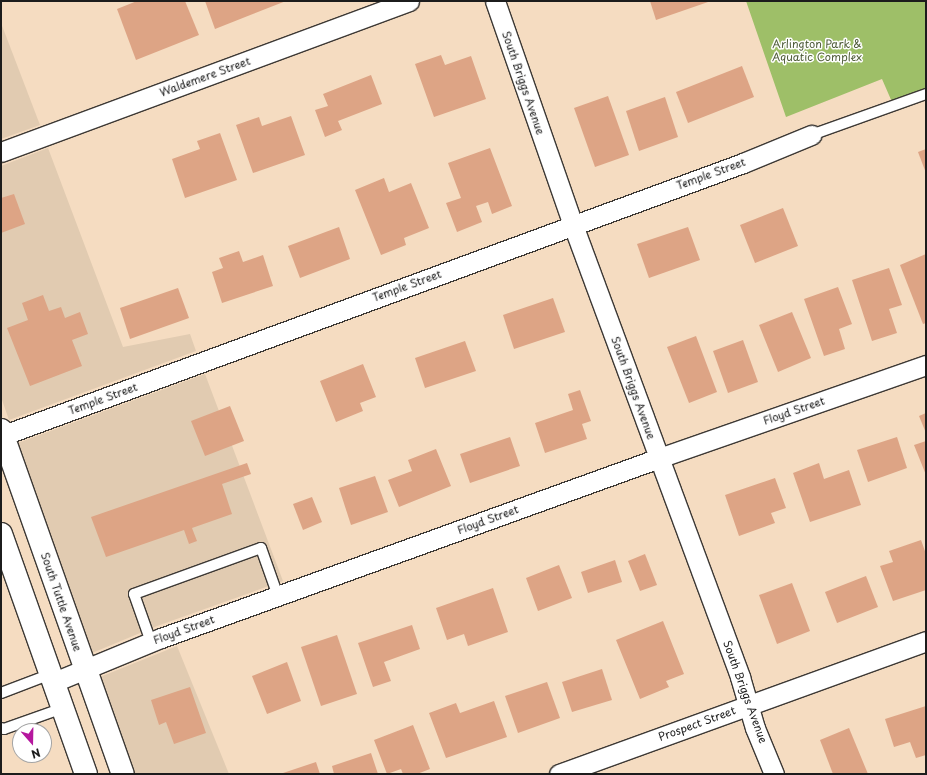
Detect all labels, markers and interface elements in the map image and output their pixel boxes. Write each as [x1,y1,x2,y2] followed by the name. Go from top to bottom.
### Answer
[499,29,547,137] street label: South Briggs Avenue
[772,38,862,64] park label: Arlington Park & Aquatic Complex
[158,54,252,100] street label: Waldemere Street
[674,155,748,193] street label: Temple Street
[370,267,444,305] street label: Temple Street
[608,335,658,441] street label: South Briggs Avenue
[66,380,140,418] street label: Temple Street
[761,394,827,428] street label: Floyd Street
[455,503,521,537] street label: Floyd Street
[37,550,85,654] street label: South Tuttle Avenue
[151,613,217,647] street label: Floyd Street
[720,639,770,745] street label: South Briggs Avenue
[656,704,738,744] street label: Prospect Street
[12,723,52,763] north arrow
[29,744,43,763] text: N

